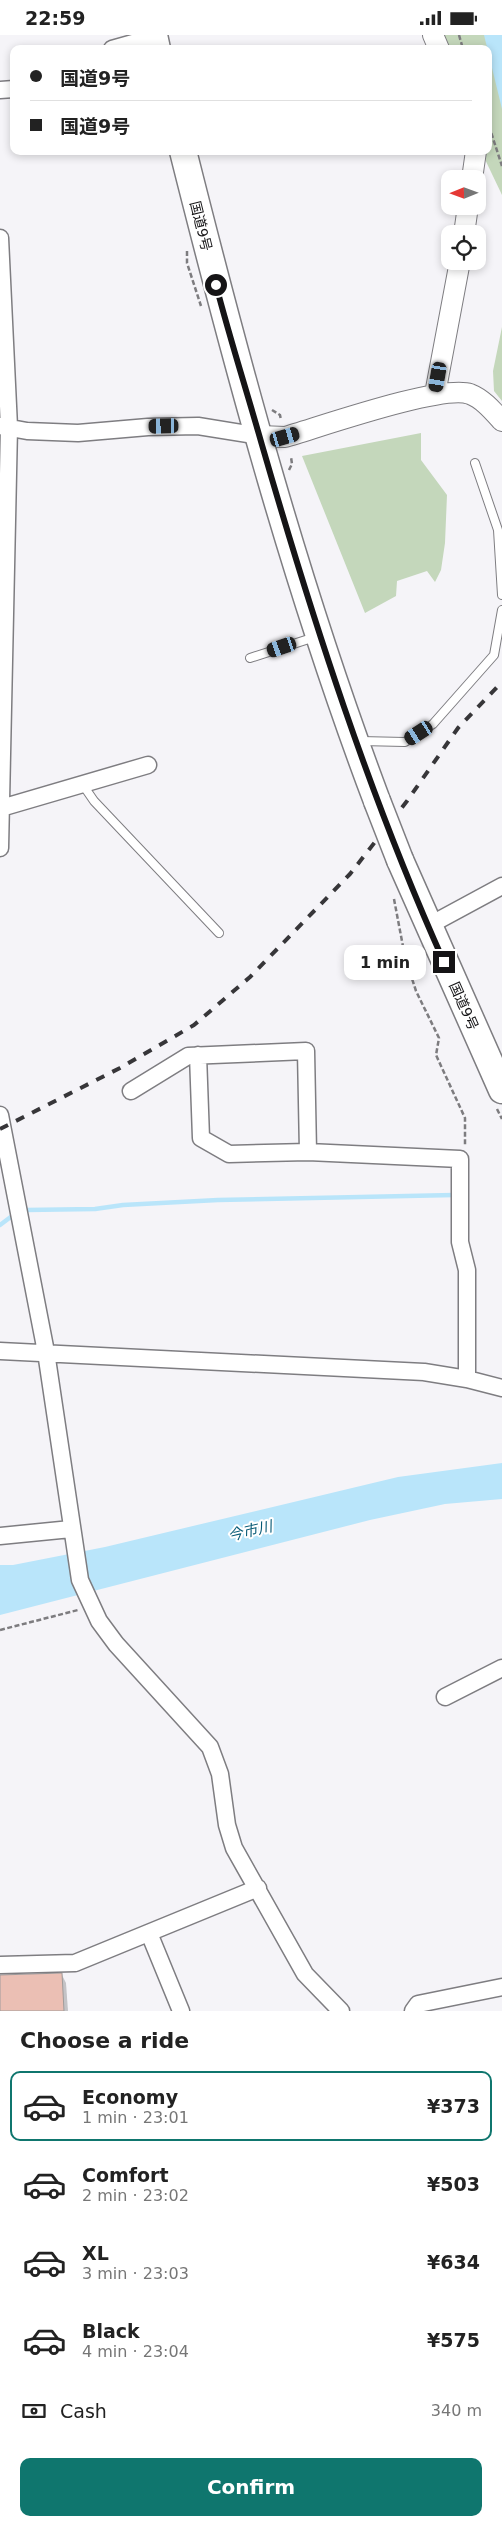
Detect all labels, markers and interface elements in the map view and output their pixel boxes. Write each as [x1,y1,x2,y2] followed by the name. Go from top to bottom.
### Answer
[25,7,85,29] text: 22:59
[60,67,130,89] text: 国道9号
[60,115,130,137] text: 国道9号
[441,170,486,215] north arrow
[441,170,486,270] map controls
[187,199,215,253] street label: 国道9号
[441,225,486,270] button: locate
[205,274,227,296] route start
[428,361,447,393] car
[148,418,179,434] car
[268,426,301,448] car
[265,635,298,659] car
[402,719,435,747] car
[344,945,426,979] callout: 1 min
[433,951,455,973] route end
[360,953,410,972] text: 1 min
[446,979,482,1033] street label: 国道9号
[226,1517,276,1545] water label: 今市川
[20,2028,189,2053] text: Choose a ride
[22,2084,67,2129] icon: car
[82,2086,178,2108] text: Economy
[427,2095,480,2117] text: ¥373
[82,2108,189,2127] text: 1 min · 23:01
[22,2162,67,2207] icon: car
[82,2164,169,2186] text: Comfort
[427,2173,480,2195] text: ¥503
[82,2186,189,2205] text: 2 min · 23:02
[22,2240,67,2285] icon: car
[82,2242,109,2264] text: XL
[427,2251,480,2273] text: ¥634
[82,2264,189,2283] text: 3 min · 23:03
[22,2318,67,2363] icon: car
[82,2320,140,2342] text: Black
[427,2329,480,2351] text: ¥575
[82,2342,189,2361] text: 4 min · 23:04
[20,2397,48,2425] icon: cash
[60,2400,107,2422] text: Cash
[431,2401,482,2420] text: 340 m
[20,2458,482,2516] button: Confirm

